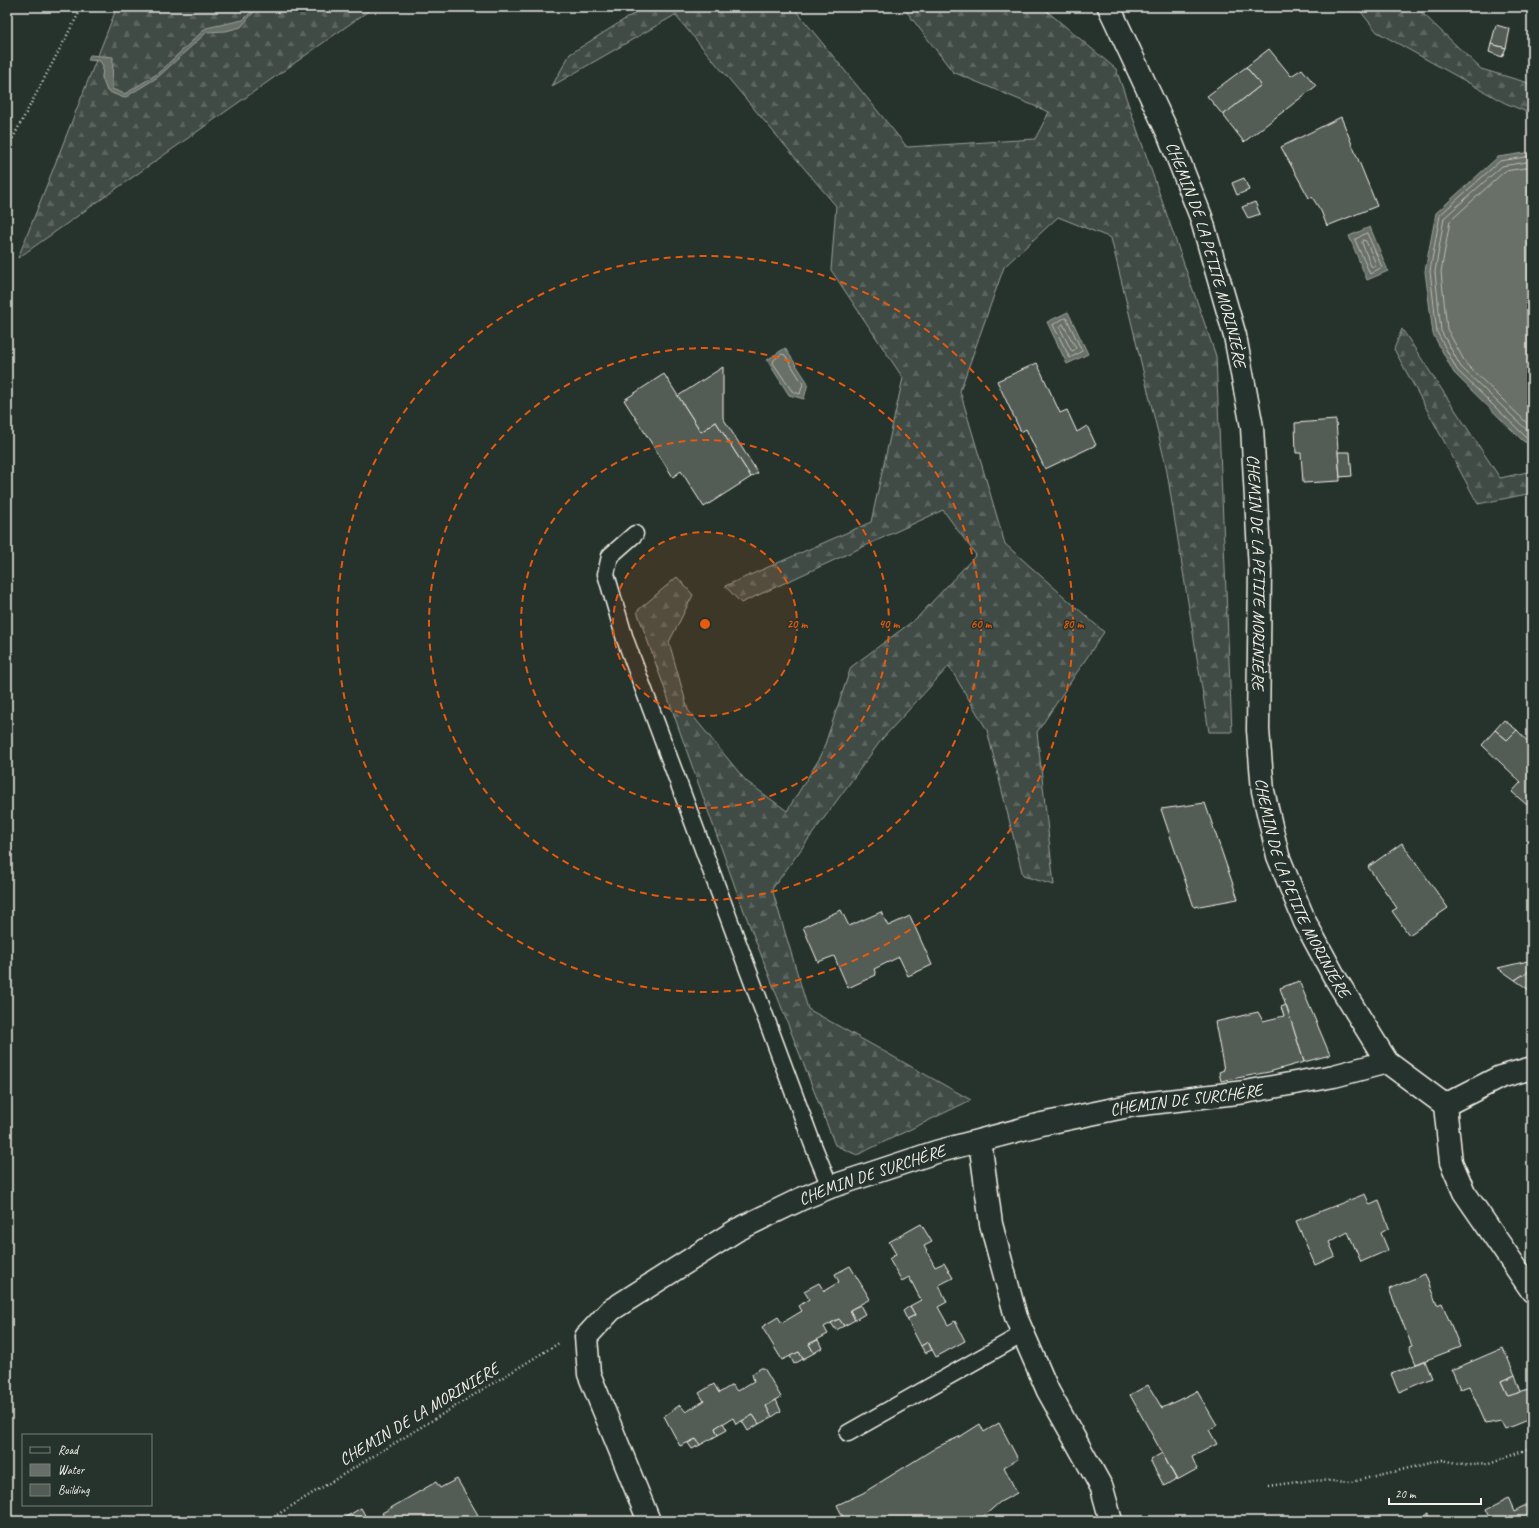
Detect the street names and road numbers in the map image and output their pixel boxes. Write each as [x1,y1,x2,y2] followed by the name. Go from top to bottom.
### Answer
[1162,139,1251,371] street label: CHEMIN DE LA PETITE MORINIÈRE
[1243,454,1271,692] street label: CHEMIN DE LA PETITE MORINIÈRE
[1251,777,1356,1003] street label: CHEMIN DE LA PETITE MORINIÈRE
[1108,1078,1266,1120] street label: CHEMIN DE SURCHÈRE
[795,1139,949,1209] street label: CHEMIN DE SURCHÈRE
[335,1357,505,1470] street label: CHEMIN DE LA MORINIERE

